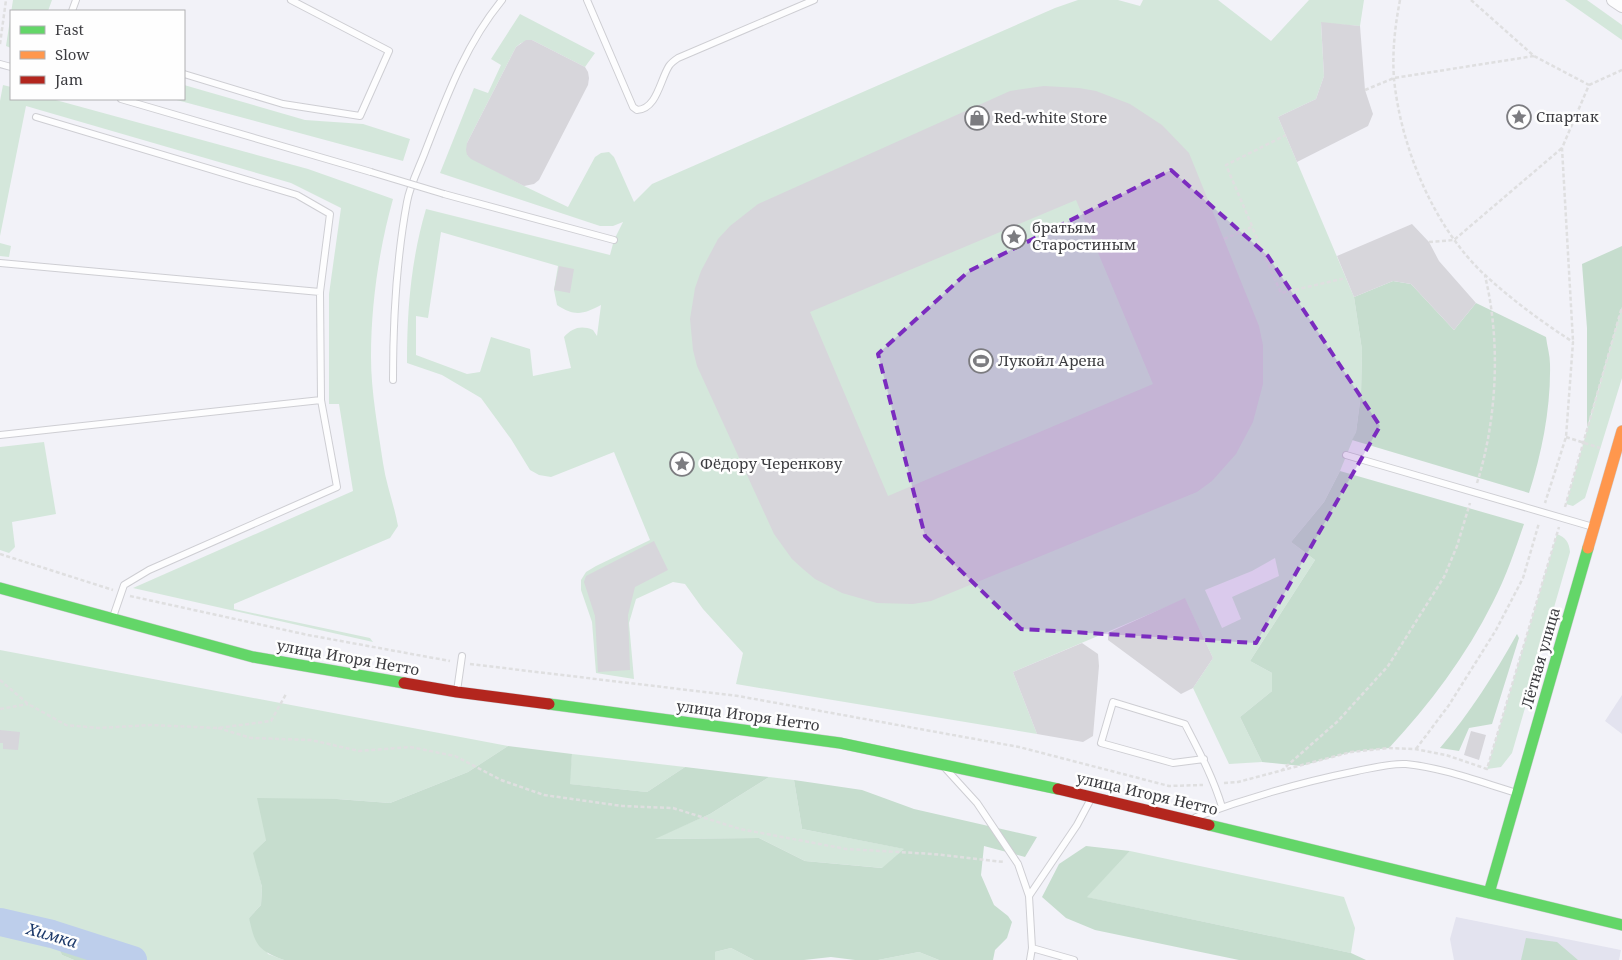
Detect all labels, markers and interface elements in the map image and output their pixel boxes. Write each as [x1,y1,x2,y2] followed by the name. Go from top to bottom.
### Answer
[10,10,185,100] legend
[55,19,84,39] text: Fast
[55,44,89,64] text: Slow
[54,69,83,89] text: Jam
[1506,104,1532,130] place icon: Спартак
[964,105,990,131] shop icon: Red-white Store
[1536,106,1599,126] place label: Спартак
[994,107,1107,127] place label: Red-white Store
[1032,217,1136,254] place label: братьям Старостиным
[1001,224,1027,250] place icon: братьям Старостиным
[968,348,994,374] sports icon: Лукойл Арена
[998,350,1105,370] place label: Лукойл Арена
[669,451,695,477] place icon: Фёдору Черенкову
[700,453,843,473] place label: Фёдору Черенкову
[1516,605,1564,711] street label: Лётная улица
[275,635,421,679] street label: улица Игоря Нетто
[675,695,821,735] street label: улица Игоря Нетто
[1074,767,1220,819] street label: улица Игоря Нетто
[23,917,80,953] water label: Химка

